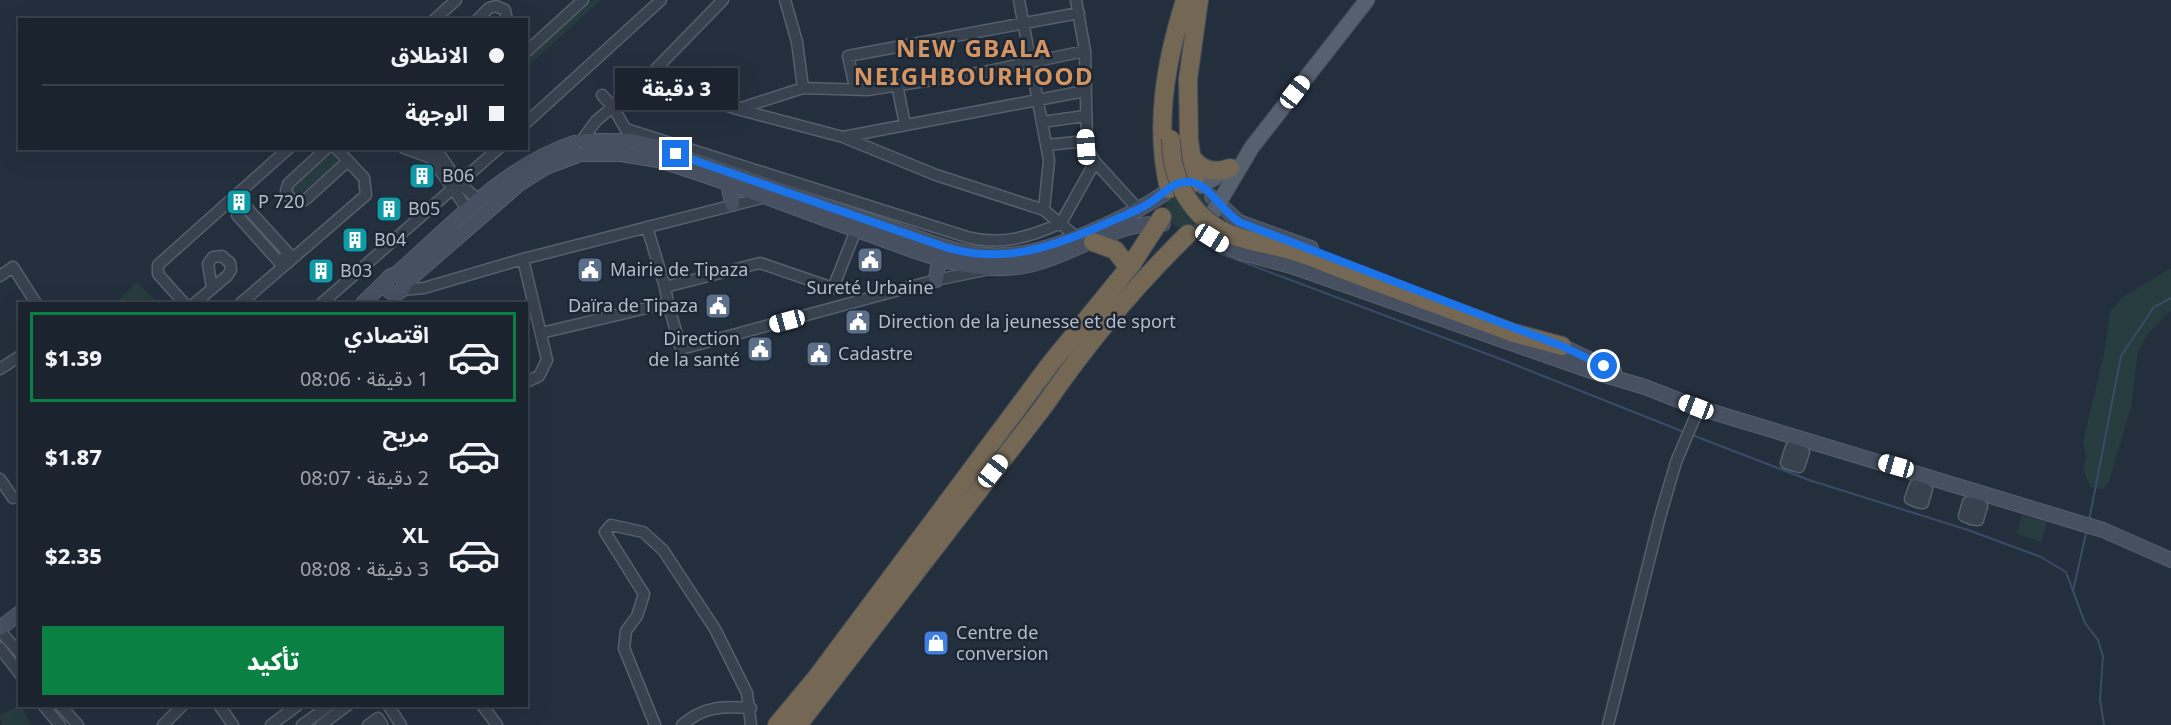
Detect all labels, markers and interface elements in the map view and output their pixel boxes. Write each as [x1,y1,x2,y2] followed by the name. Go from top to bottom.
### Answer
[854,31,1094,92] district label: NEW GBALA NEIGHBOURHOOD
[391,39,468,69] text: الانطلاق
[614,67,738,109] callout: 3 دقيقة
[1277,72,1313,112] car
[642,75,711,102] text: 3 دقيقة
[405,97,468,127] text: الوجهة
[1076,129,1096,165] car
[662,140,689,167] route end
[407,161,437,191] building icon: B06
[442,163,474,187] place label: B06
[224,187,254,217] building icon: P 720
[258,189,304,213] place label: P 720
[374,194,404,224] building icon: B05
[408,196,440,220] place label: B05
[1192,221,1232,255] car
[340,225,370,255] building icon: B04
[374,227,406,251] place label: B04
[855,245,885,275] public building icon: Sureté Urbaine
[575,255,605,285] public building icon: Mairie de Tipaza
[306,256,336,286] building icon: B03
[610,257,748,281] place label: Mairie de Tipaza
[340,258,372,282] place label: B03
[806,275,934,299] place label: Sureté Urbaine
[703,291,733,321] public building icon: Daïra de Tipaza
[568,293,698,317] place label: Daïra de Tipaza
[843,307,873,337] public building icon: Direction de la jeunesse et de sport
[767,308,807,334] car
[878,309,1176,333] place label: Direction de la jeunesse et de sport
[344,319,429,349] text: اقتصادي
[648,326,740,371] place label: Direction de la santé
[447,330,501,384] icon: car
[745,334,775,364] public building icon: Direction de la santé
[804,339,834,369] public building icon: Cadastre
[838,341,913,365] place label: Cadastre
[45,342,102,372] text: $1.39
[1590,352,1617,379] route start
[300,365,429,392] text: 1 دقيقة · 08:06
[1676,392,1716,422] car
[383,418,429,448] text: مريح
[447,429,501,483] icon: car
[45,441,102,471] text: $1.87
[975,451,1011,491] car
[1876,452,1916,480] car
[300,464,429,491] text: 2 دقيقة · 08:07
[402,519,429,549] text: XL
[447,528,501,582] icon: car
[45,540,102,570] text: $2.35
[300,555,429,582] text: 3 دقيقة · 08:08
[956,620,1049,665] place label: Centre de conversion
[42,626,504,695] button: تأكيد
[921,628,951,658] shop icon: Centre de conversion

